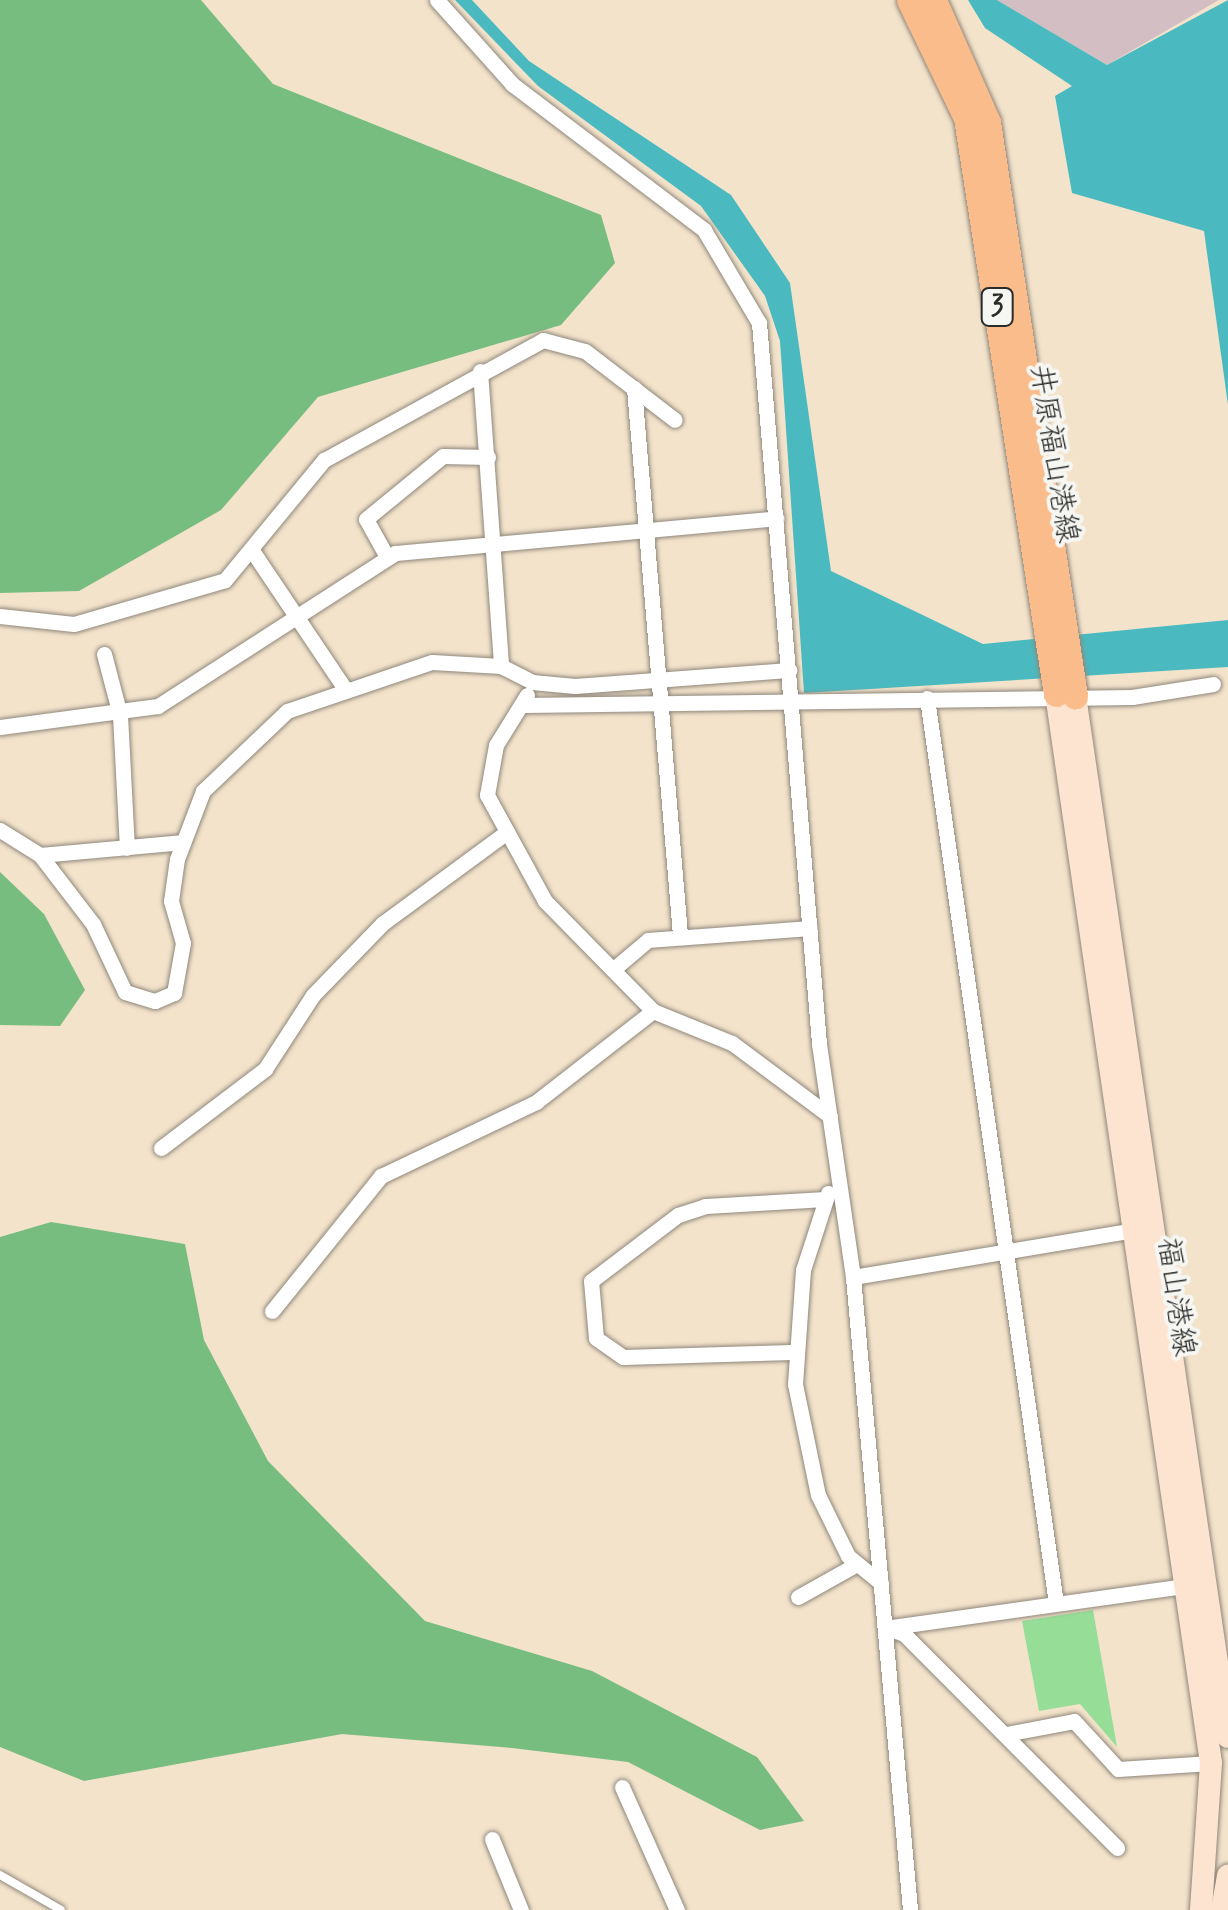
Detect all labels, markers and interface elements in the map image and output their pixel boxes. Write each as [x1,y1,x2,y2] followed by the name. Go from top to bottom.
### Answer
[980,284,1014,330] road number: 3
[1021,362,1085,546] street label: 井原福山港線
[1149,1235,1201,1359] street label: 福山港線

